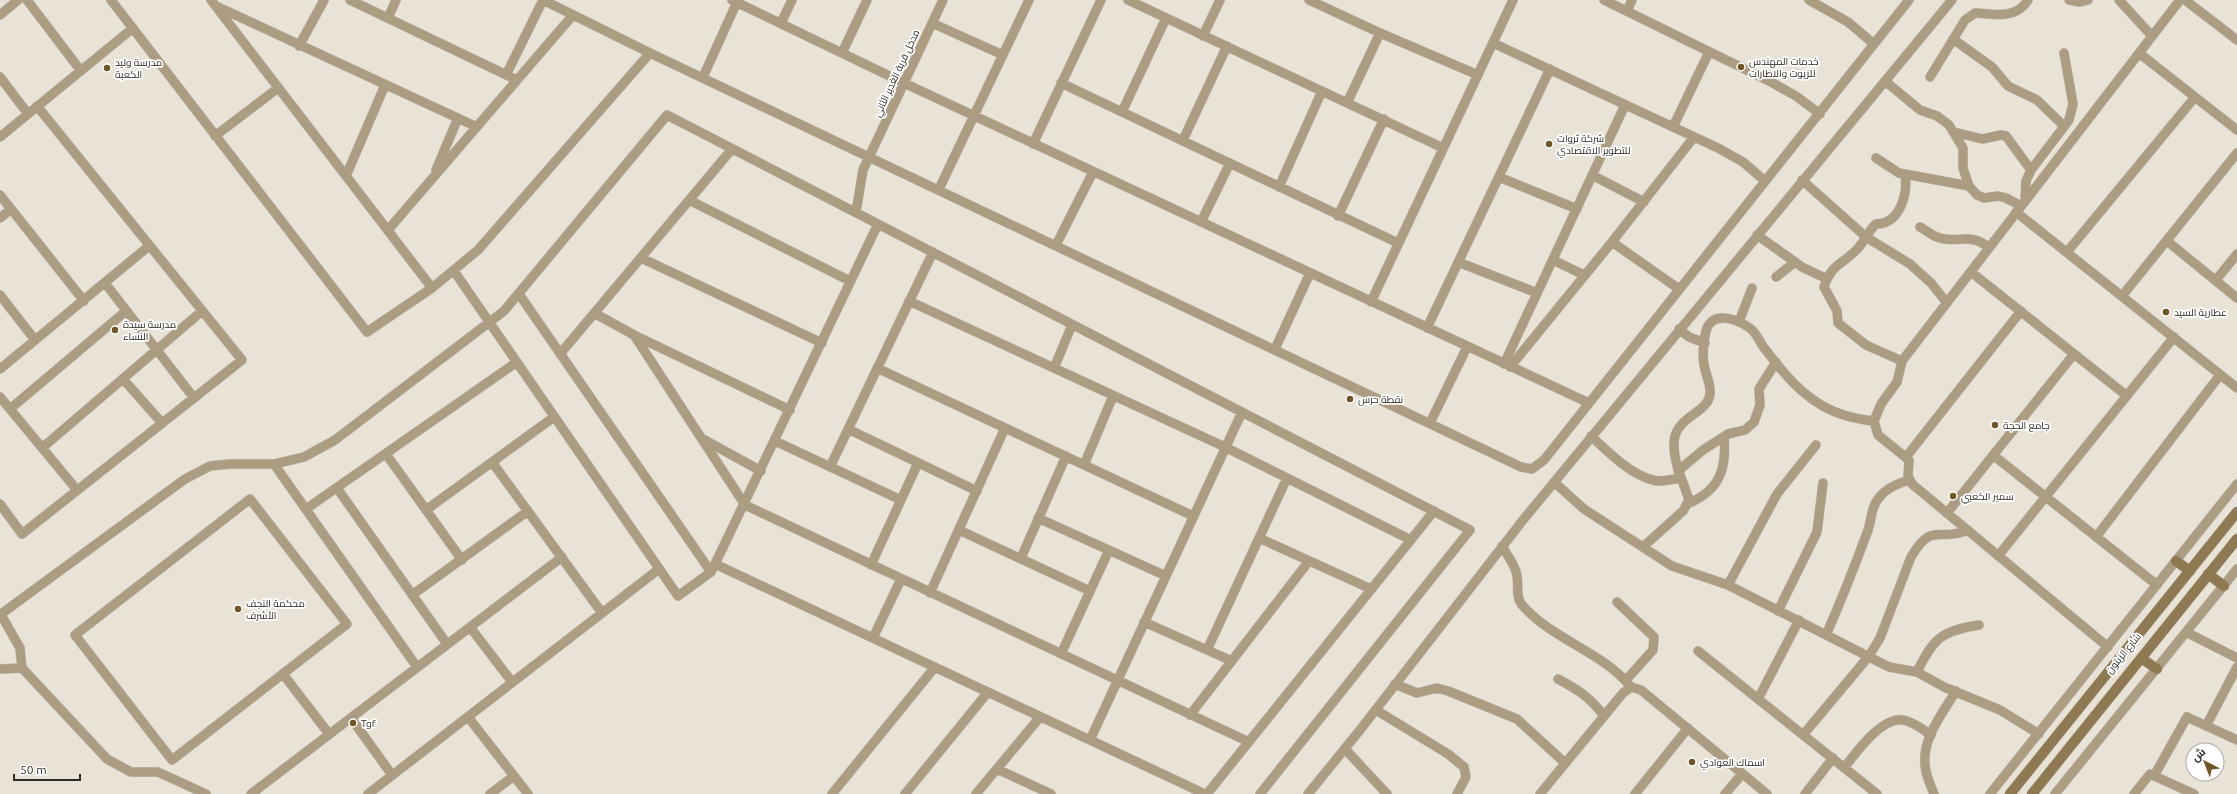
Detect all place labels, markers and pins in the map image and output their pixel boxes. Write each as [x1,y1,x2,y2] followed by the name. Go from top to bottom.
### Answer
[1749,56,1819,79] place label: خدمات المهندس للزيوت والاطارات
[115,57,162,80] place label: مدرسة وليد الكعبة
[1736,62,1746,72] marker: خدمات المهندس للزيوت والاطارات
[102,63,112,73] marker: مدرسة وليد الكعبة
[1557,133,1630,158] place label: شركة ثروات للتطوير الاقتصادي
[1544,139,1554,149] marker: شركة ثروات للتطوير الاقتصادي
[2161,307,2171,317] marker: عطارية السيد
[2174,307,2227,318] place label: عطارية السيد
[123,319,176,342] place label: مدرسة سيدة النساء
[110,325,120,335] marker: مدرسة سيدة النساء
[1345,394,1355,404] marker: نقطة حرس
[1358,394,1403,406] place label: نقطة حرس
[1990,420,2000,430] marker: جامع الحجة
[2003,420,2050,432] place label: جامع الحجة
[1948,491,1958,501] marker: سمير الكعبي
[1961,491,2014,504] place label: سمير الكعبي
[246,598,305,621] place label: محكمة النجف الأشرف
[233,604,243,614] marker: محكمة النجف الأشرف
[348,718,358,728] marker: Tgf
[361,718,376,729] place label: Tgf
[1687,757,1697,767] marker: اسماك العوادي
[1700,757,1765,770] place label: اسماك العوادي

